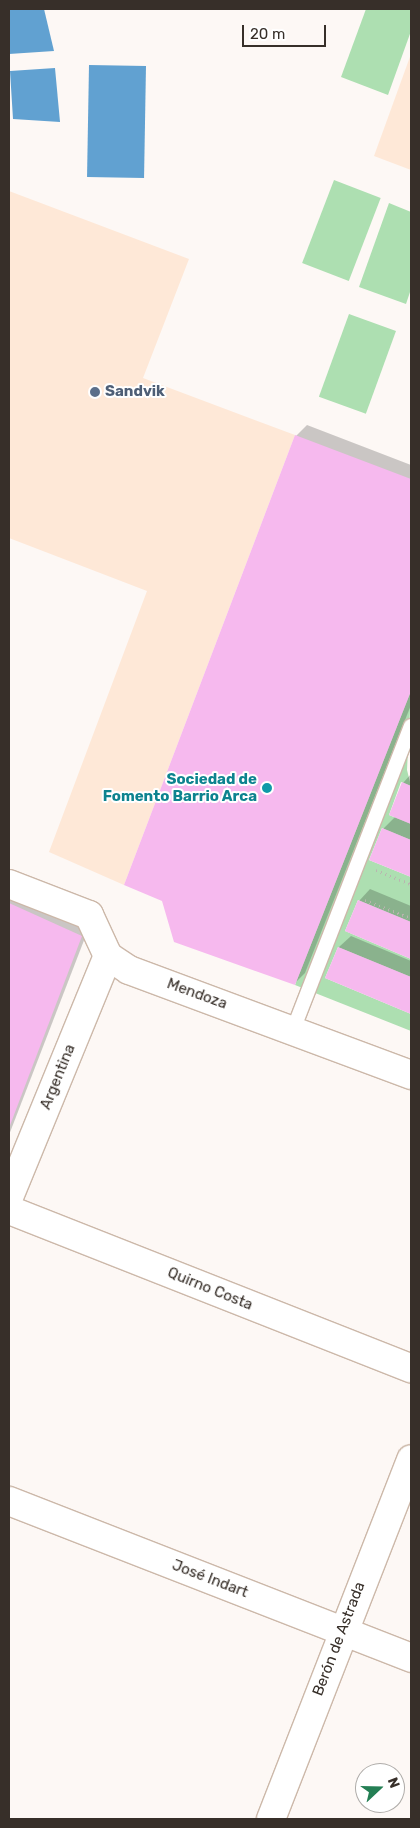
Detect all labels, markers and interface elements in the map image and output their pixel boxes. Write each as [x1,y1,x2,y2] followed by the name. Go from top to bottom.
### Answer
[245,15,329,47] scale bar
[250,25,285,43] text: 20 m
[105,383,165,401] place label: Sandvik
[89,386,101,398] marker: Sandvik
[102,770,257,805] place label: Sociedad de Fomento Barrio Arca
[261,782,273,794] marker: Sociedad de Fomento Barrio Arca
[164,975,230,1013] street label: Mendoza
[37,1042,79,1112] street label: Argentina
[165,1264,255,1314] street label: Quirno Costa
[170,1556,250,1602] street label: José Indart
[309,1579,369,1699] street label: Berón de Astrada
[355,1763,405,1813] north arrow
[384,1775,403,1791] text: N

